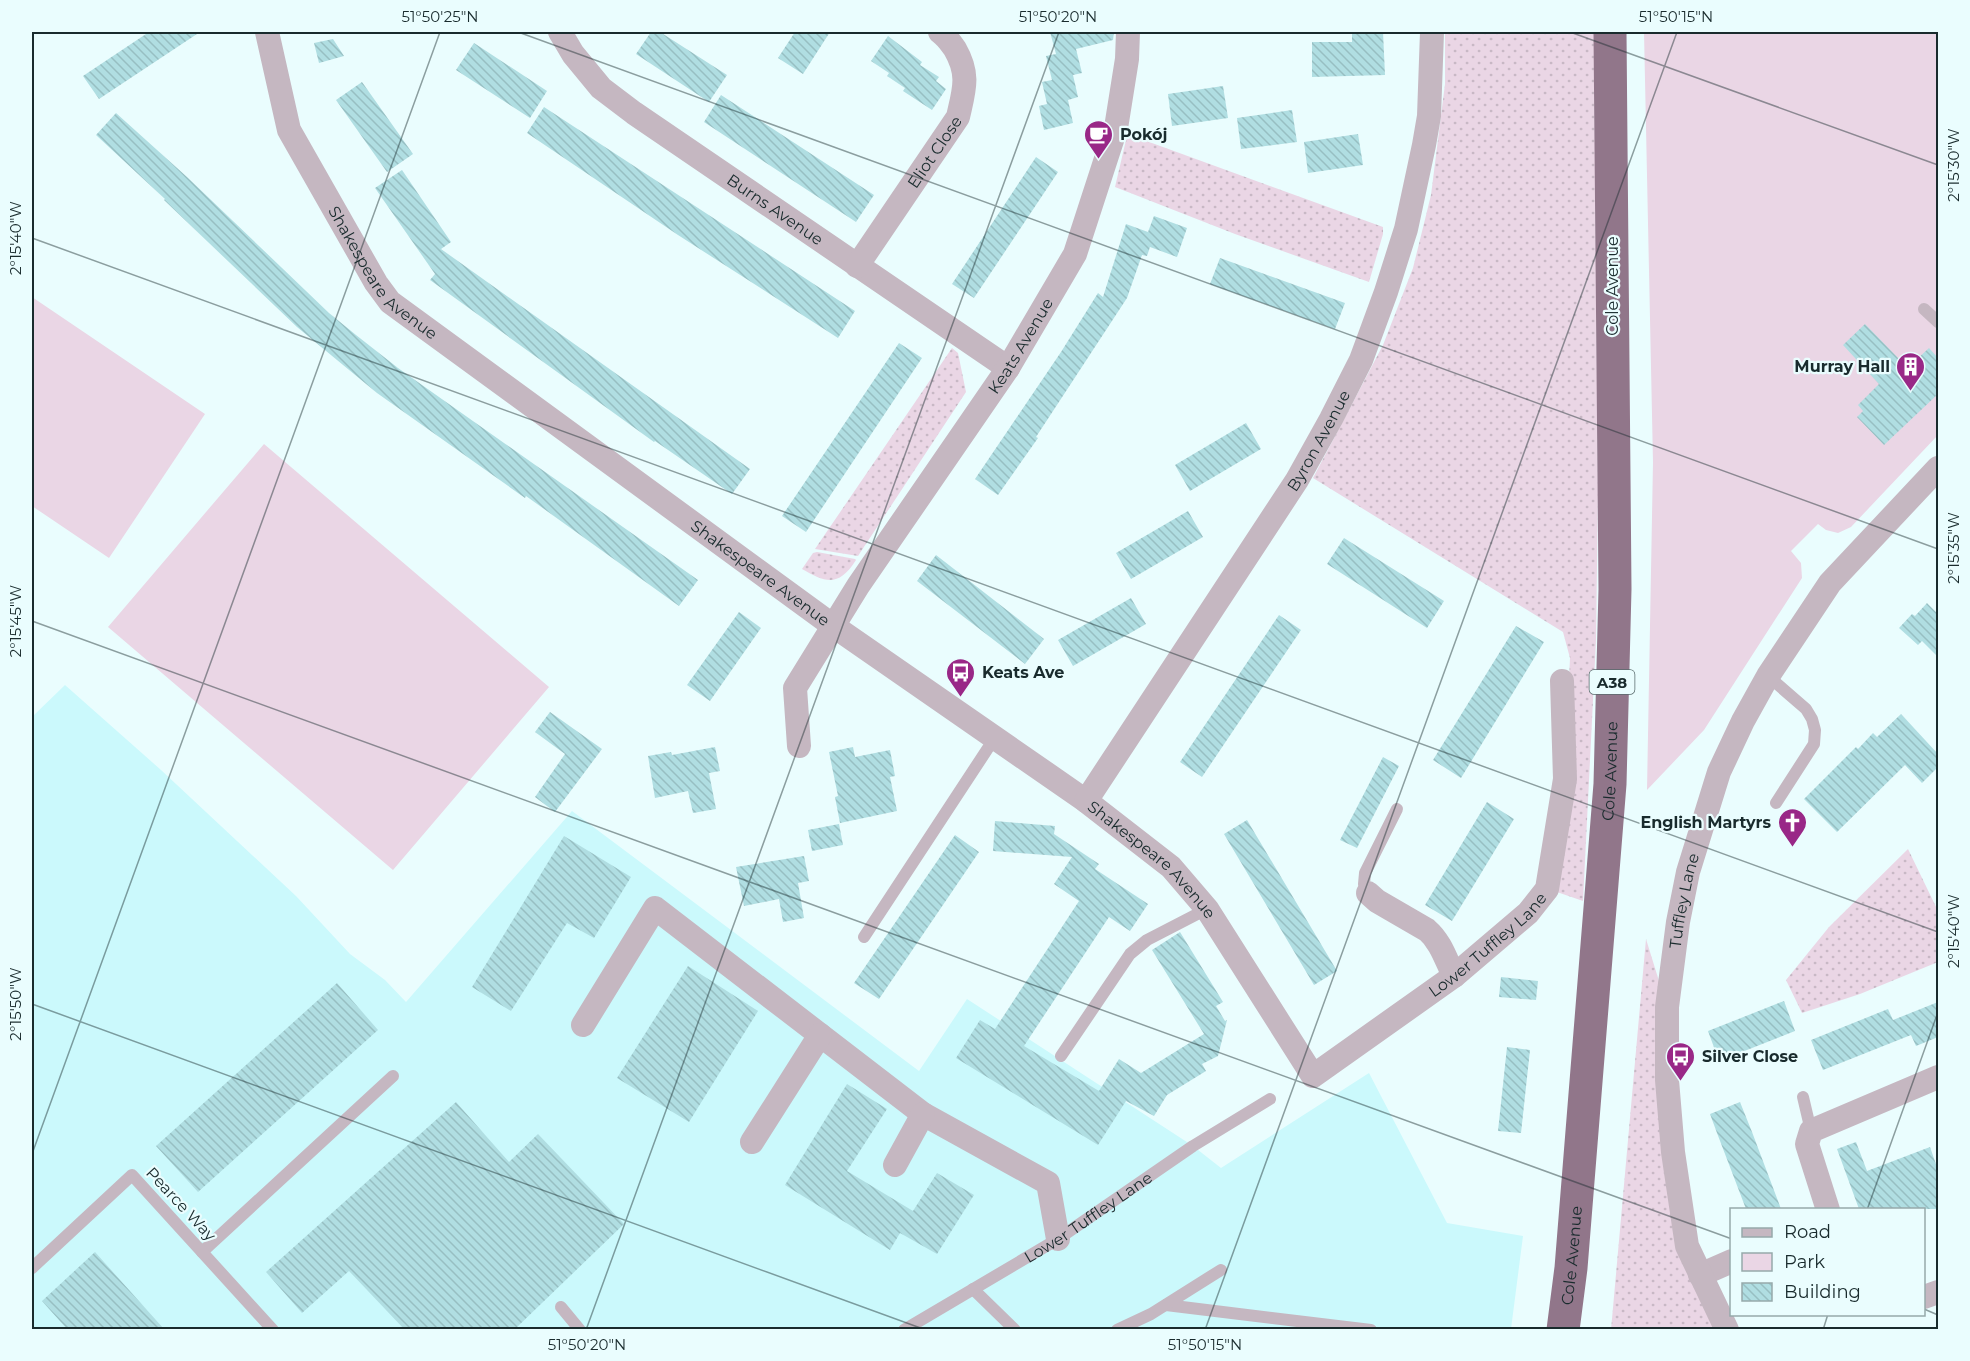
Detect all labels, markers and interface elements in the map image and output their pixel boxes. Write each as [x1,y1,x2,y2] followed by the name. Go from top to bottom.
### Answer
[401,7,479,26] text: 51°50'25"N
[1019,7,1097,26] text: 51°50'20"N
[1639,7,1713,26] text: 51°50'15"N
[903,112,966,192] street label: Eliot Close
[1083,118,1115,160] cafe icon: Pokój
[1120,125,1167,144] place label: Pokój
[1944,128,1963,202] text: 2°15'30"W
[723,170,827,249] street label: Burns Avenue
[6,201,25,275] text: 2°15'40"W
[325,203,441,343] street label: Shakespeare Avenue
[1603,236,1622,336] street label: Cole Avenue
[984,294,1057,397] street label: Keats Avenue
[1895,350,1927,392] building icon: Murray Hall
[1794,357,1890,376] place label: Murray Hall
[1283,387,1354,495] street label: Byron Avenue
[1944,512,1963,584] text: 2°15'35"W
[687,516,834,630] street label: Shakespeare Avenue
[6,584,25,657] text: 2°15'45"W
[945,656,977,698] bus stop icon: Keats Ave
[982,663,1064,682] place label: Keats Ave
[1590,670,1634,694] road number: A38
[1598,721,1621,822] street label: Cole Avenue
[1084,797,1220,922] street label: Shakespeare Avenue
[1776,806,1808,848] church icon: English Martyrs
[1640,813,1772,832] place label: English Martyrs
[1665,851,1703,949] street label: Tuffley Lane
[1425,889,1550,1001] street label: Lower Tuffley Lane
[1944,894,1963,968] text: 2°15'40"W
[6,967,25,1041] text: 2°15'50"W
[1665,1040,1697,1082] bus stop icon: Silver Close
[1702,1047,1798,1066] place label: Silver Close
[142,1163,220,1245] street label: Pearce Way
[1021,1168,1156,1266] street label: Lower Tuffley Lane
[1557,1205,1585,1306] street label: Cole Avenue
[1730,1208,1925,1316] legend
[1784,1221,1831,1243] text: Road
[1784,1251,1825,1273] text: Park
[1784,1281,1861,1303] text: Building
[548,1335,626,1354] text: 51°50'20"N
[1168,1335,1242,1354] text: 51°50'15"N

